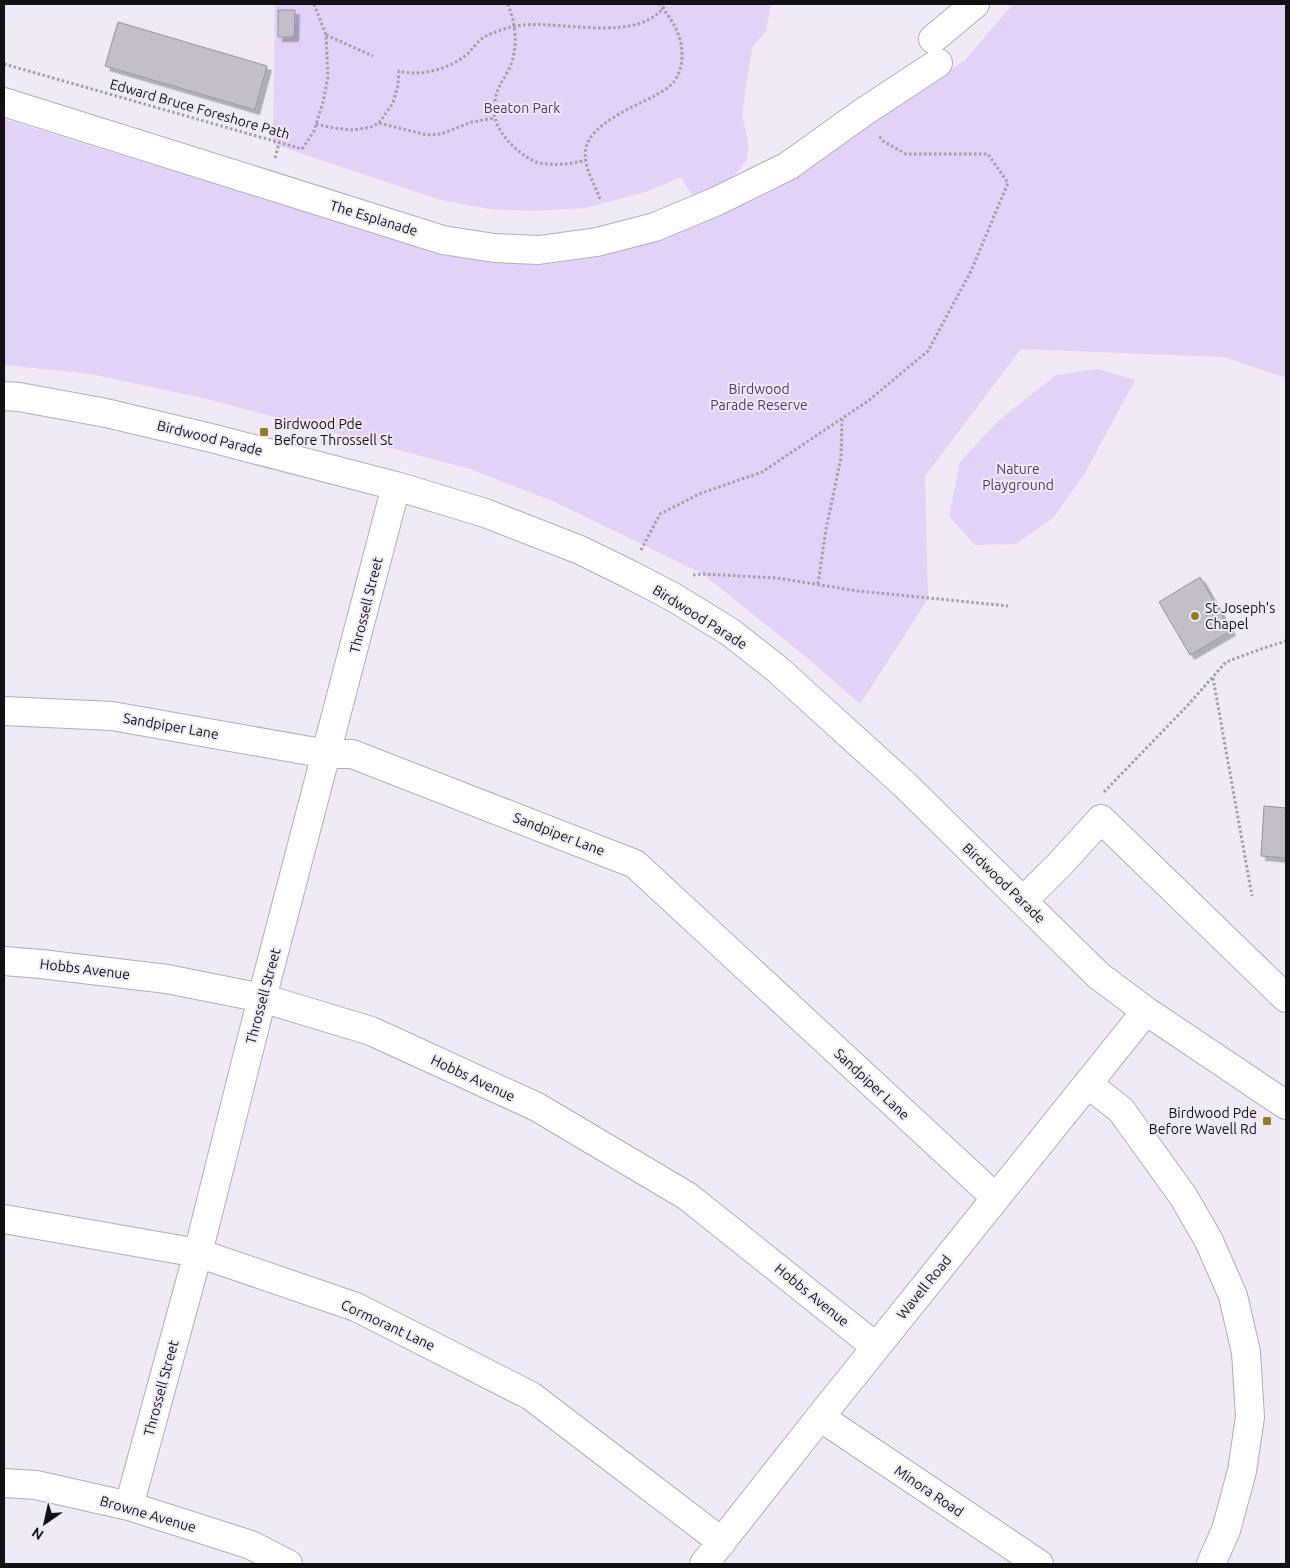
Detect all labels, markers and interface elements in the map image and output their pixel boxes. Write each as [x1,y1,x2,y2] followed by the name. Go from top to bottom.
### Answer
[108,76,292,142] street label: Edward Bruce Foreshore Path
[484,100,560,116] park label: Beaton Park
[328,197,420,239] street label: The Esplanade
[710,381,808,413] park label: Birdwood Parade Reserve
[274,416,393,448] place label: Birdwood Pde Before Throssell St
[156,417,264,459] street label: Birdwood Parade
[258,426,270,438] marker: Birdwood Pde Before Throssell St
[982,461,1054,493] park label: Nature Playground
[346,555,386,655] street label: Throssell Street
[650,582,750,652] street label: Birdwood Parade
[1205,600,1275,632] place label: St Joseph's Chapel
[1189,610,1201,622] marker: St Joseph's Chapel
[122,710,220,742] street label: Sandpiper Lane
[511,809,607,859] street label: Sandpiper Lane
[960,840,1048,926] street label: Birdwood Parade
[242,946,284,1046] street label: Throssell Street
[39,956,131,982] street label: Hobbs Avenue
[831,1045,913,1123] street label: Sandpiper Lane
[428,1052,518,1104] street label: Hobbs Avenue
[1149,1105,1257,1137] place label: Birdwood Pde Before Wavell Rd
[1261,1115,1273,1127] marker: Birdwood Pde Before Wavell Rd
[893,1252,955,1322] street label: Wavell Road
[772,1260,852,1330] street label: Hobbs Avenue
[339,1296,437,1354] street label: Cormorant Lane
[140,1338,182,1438] street label: Throssell Street
[891,1462,967,1520] street label: Minora Road
[98,1493,198,1535] street label: Browne Avenue
[20,1498,70,1548] north arrow
[29,1524,47,1543] text: N

